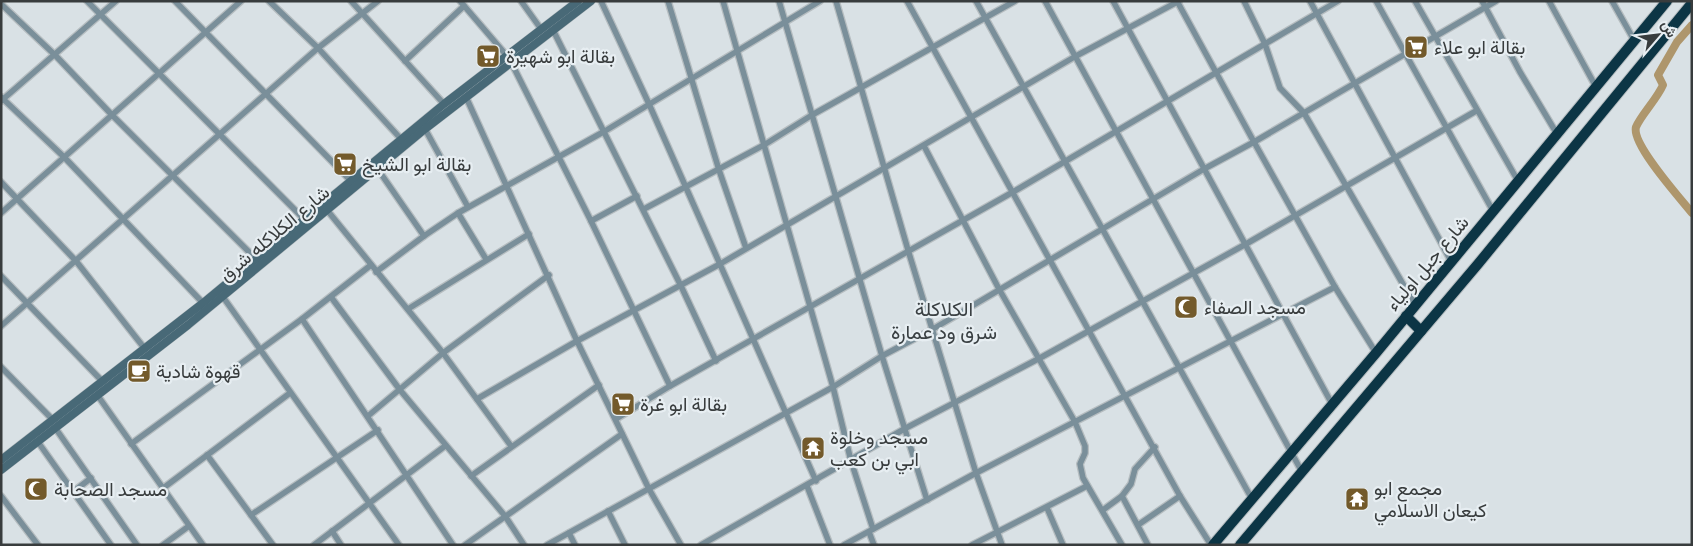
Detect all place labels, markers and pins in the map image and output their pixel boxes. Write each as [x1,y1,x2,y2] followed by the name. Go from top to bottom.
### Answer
[1403,34,1429,60] supermarket icon: بقالة ابو علاء
[1434,36,1525,59] place label: بقالة ابو علاء
[475,43,501,69] supermarket icon: بقالة ابو شهيرة
[506,45,615,68] place label: بقالة ابو شهيرة
[332,151,358,177] supermarket icon: بقالة ابو الشيخ
[362,153,471,178] place label: بقالة ابو الشيخ
[1173,294,1199,320] mosque icon: مسجد الصفاء
[1204,296,1306,319] place label: مسجد الصفاء
[126,358,152,384] cafe icon: قهوة شادية
[156,360,241,383] place label: قهوة شادية
[610,391,636,417] supermarket icon: بقالة ابو غرة
[640,393,727,416] place label: بقالة ابو غرة
[830,426,928,475] place label: مسجد وخلوة ابي بن كعب
[800,435,826,461] temple icon: مسجد وخلوة ابي بن كعب
[23,476,49,502] mosque icon: مسجد الصحابة
[1374,477,1487,526] place label: مجمع ابو كيعان الاسلامي
[54,478,167,501] place label: مسجد الصحابة
[1344,486,1370,512] temple icon: مجمع ابو كيعان الاسلامي

